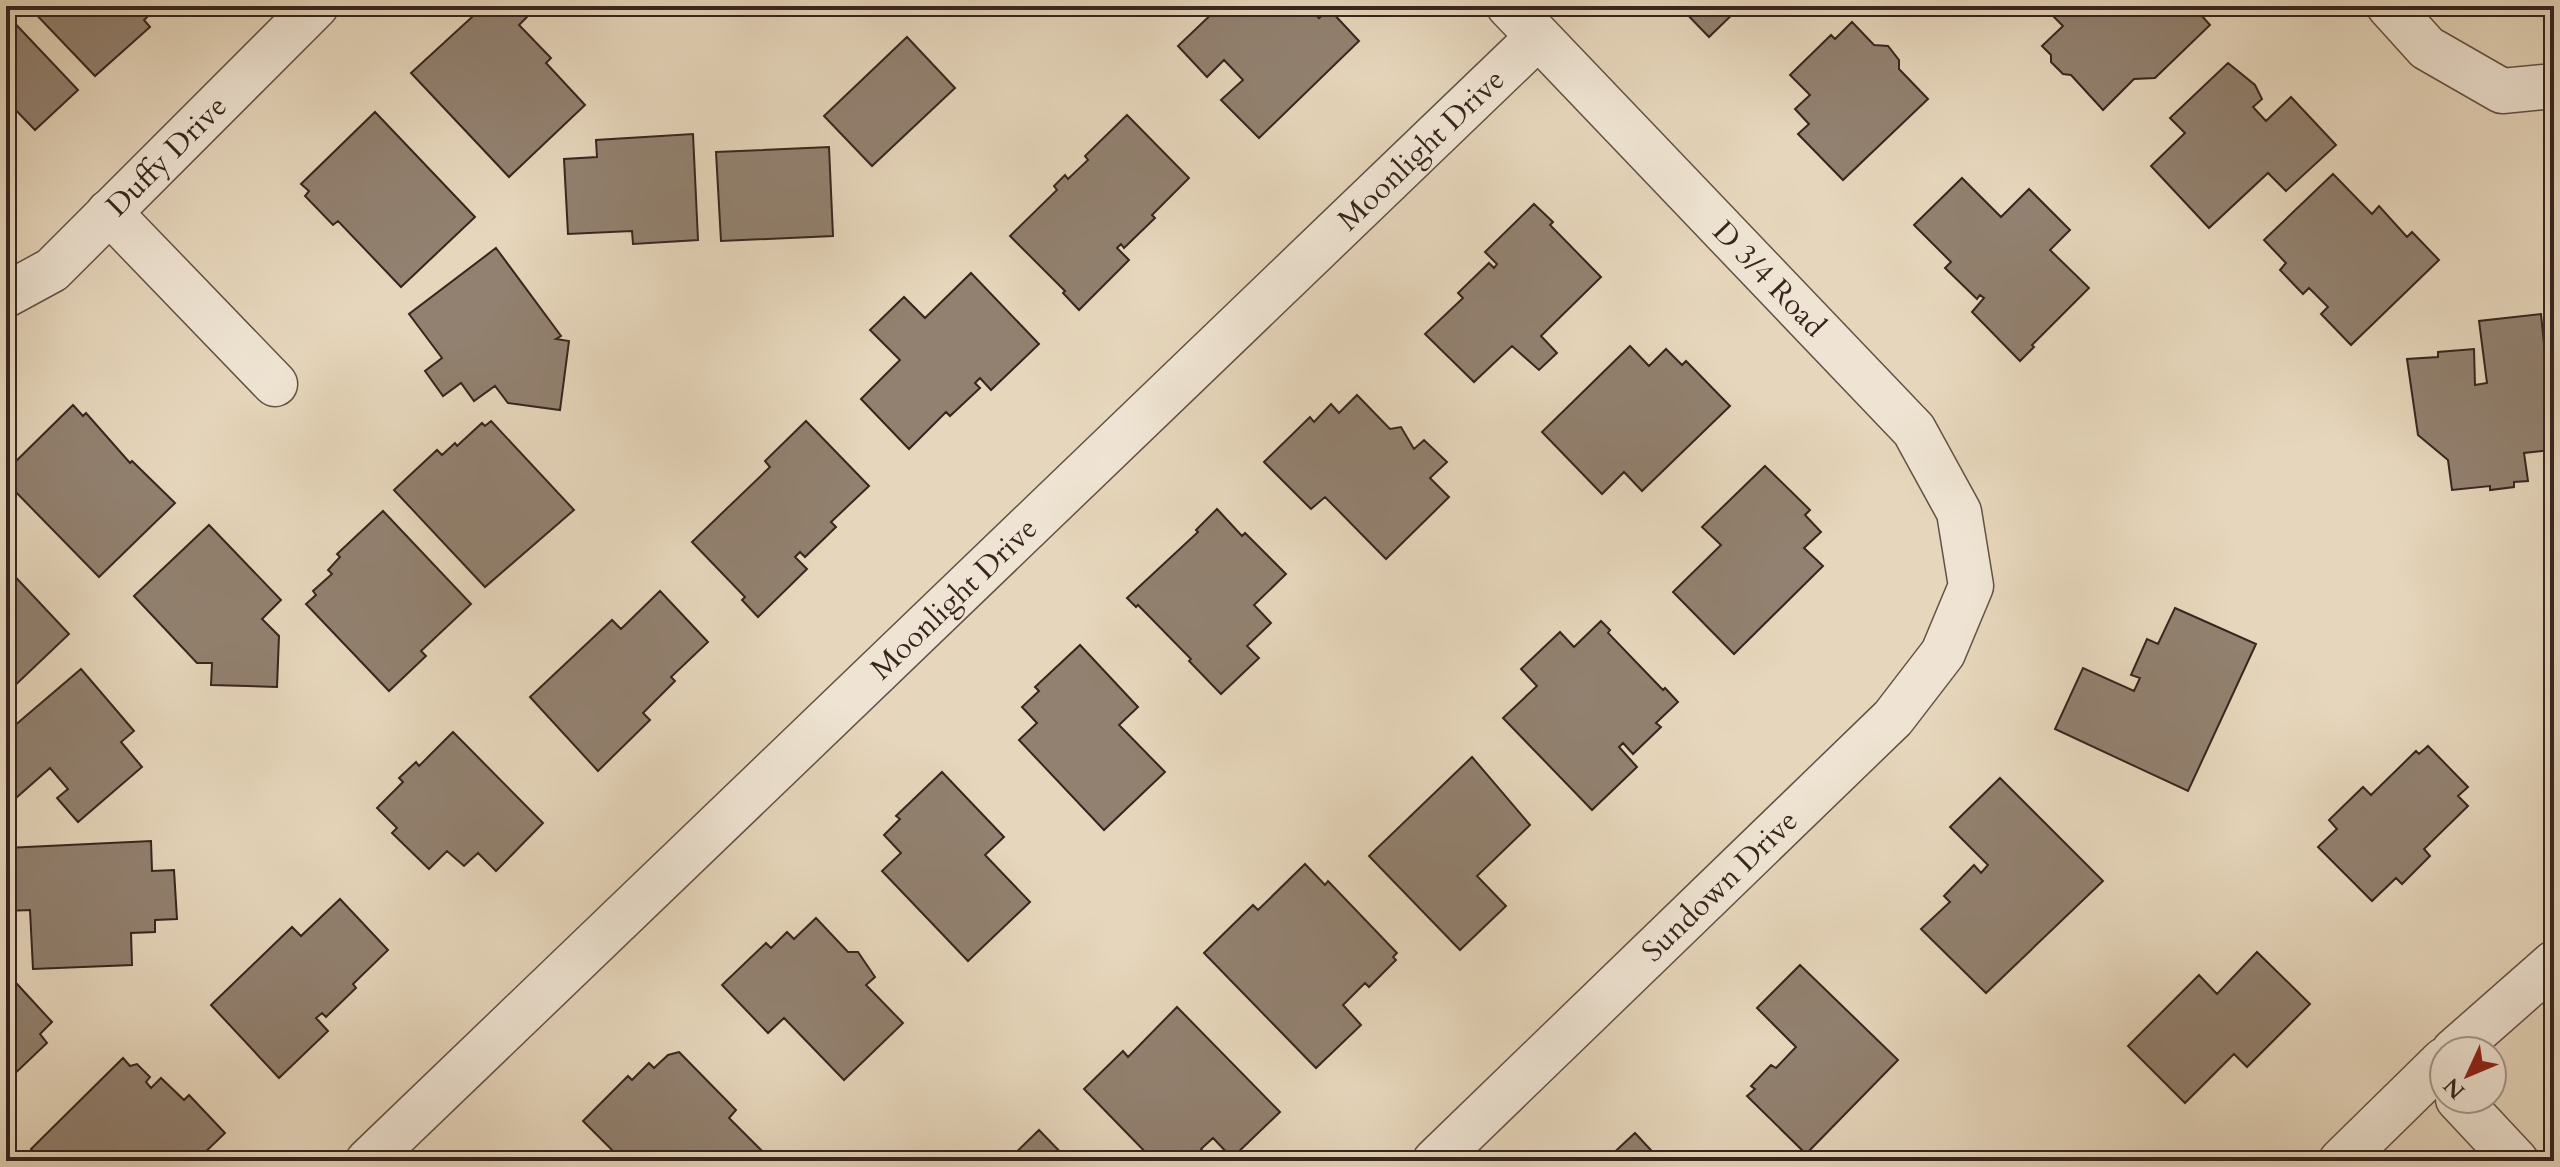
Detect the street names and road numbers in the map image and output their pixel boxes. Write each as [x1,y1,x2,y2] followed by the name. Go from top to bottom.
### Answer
[1328,59,1513,240] street label: Moonlight Drive
[97,86,236,225] street label: Duffy Drive
[1703,212,1835,346] street label: D 3/4 Road
[861,508,1046,688] street label: Moonlight Drive
[1633,801,1807,971] street label: Sundown Drive

